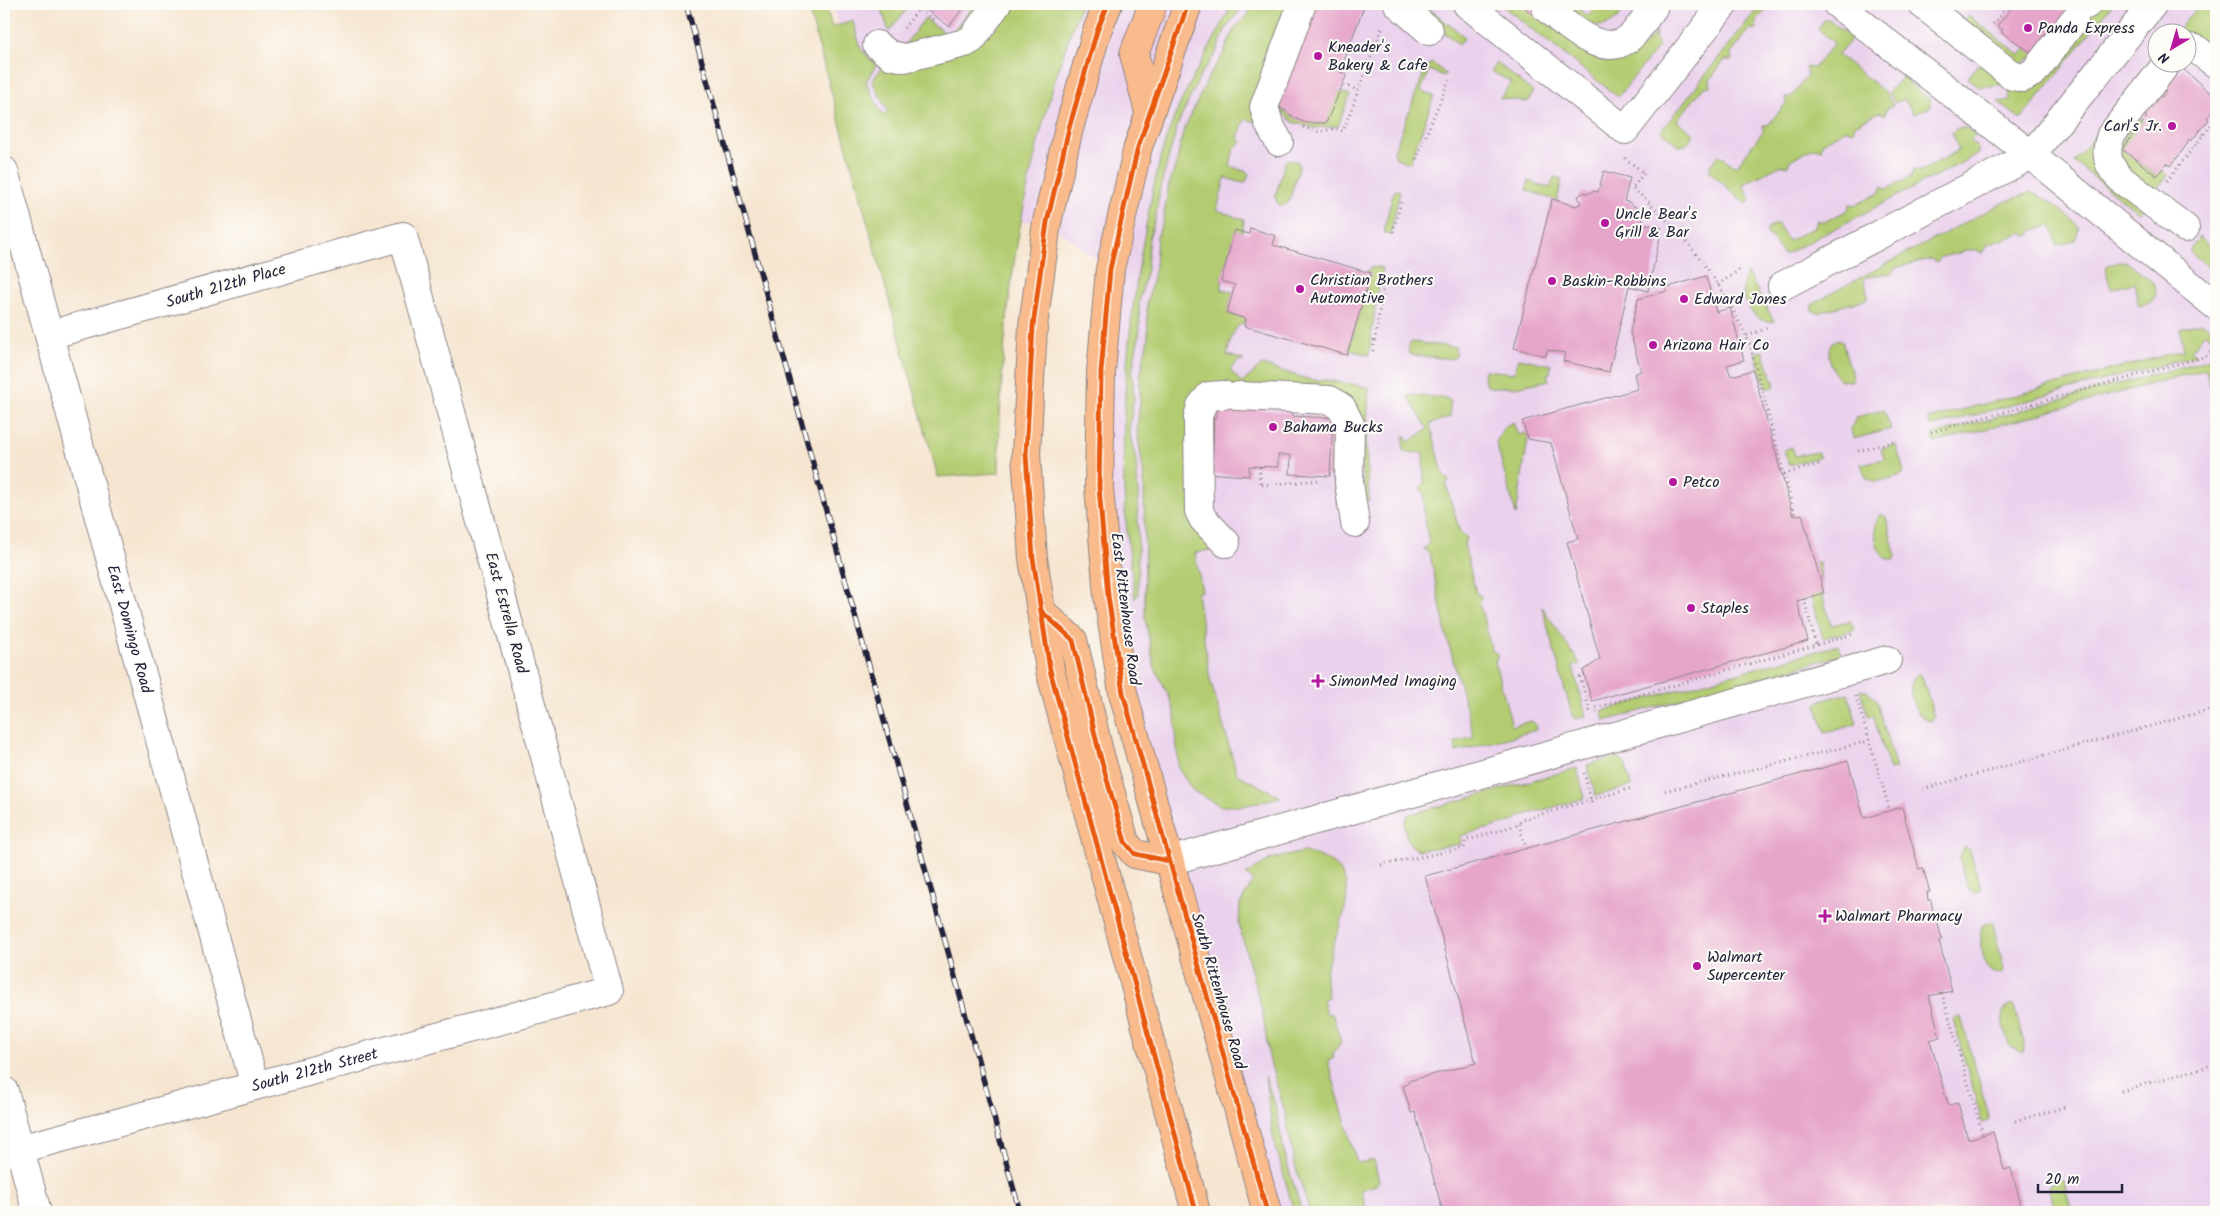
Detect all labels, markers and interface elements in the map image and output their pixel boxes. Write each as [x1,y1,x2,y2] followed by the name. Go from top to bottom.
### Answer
[2038,16,2135,41] place label: Panda Express
[2022,22,2034,34] marker: Panda Express
[2148,22,2198,72] north arrow
[1328,35,1428,78] place label: Kneader's Bakery & Cafe
[2154,46,2175,69] text: N
[1312,50,1324,62] marker: Kneader's Bakery & Cafe
[2104,114,2162,139] place label: Carl's Jr.
[2166,120,2178,132] marker: Carl's Jr.
[1615,202,1697,245] place label: Uncle Bear's Grill & Bar
[1599,217,1611,229] marker: Uncle Bear's Grill & Bar
[163,257,289,315] street label: South 212th Place
[1310,268,1434,311] place label: Christian Brothers Automotive
[1562,269,1666,294] place label: Baskin-Robbins
[1546,275,1558,287] marker: Baskin-Robbins
[1294,283,1306,295] marker: Christian Brothers Automotive
[1694,287,1787,312] place label: Edward Jones
[1678,293,1690,305] marker: Edward Jones
[1663,333,1769,358] place label: Arizona Hair Co
[1647,339,1659,351] marker: Arizona Hair Co
[1283,415,1383,440] place label: Bahama Bucks
[1267,421,1279,433] marker: Bahama Bucks
[1683,470,1719,495] place label: Petco
[1667,476,1679,488] marker: Petco
[1103,531,1147,688] street label: East Rittenhouse Road
[478,549,535,678] street label: East Estrella Road
[100,562,159,697] street label: East Domingo Road
[1701,596,1749,621] place label: Staples
[1685,602,1697,614] marker: Staples
[1329,669,1457,694] place label: SimonMed Imaging
[1311,674,1325,688] marker: SimonMed Imaging
[1835,904,1963,929] place label: Walmart Pharmacy
[1184,910,1253,1073] street label: South Rittenhouse Road
[1819,910,1831,922] marker: Walmart Pharmacy
[1707,945,1787,988] place label: Walmart Supercenter
[1691,960,1703,972] marker: Walmart Supercenter
[249,1041,381,1099] street label: South 212th Street
[2038,1161,2121,1193] scale bar
[2045,1168,2079,1192] text: 20 m

